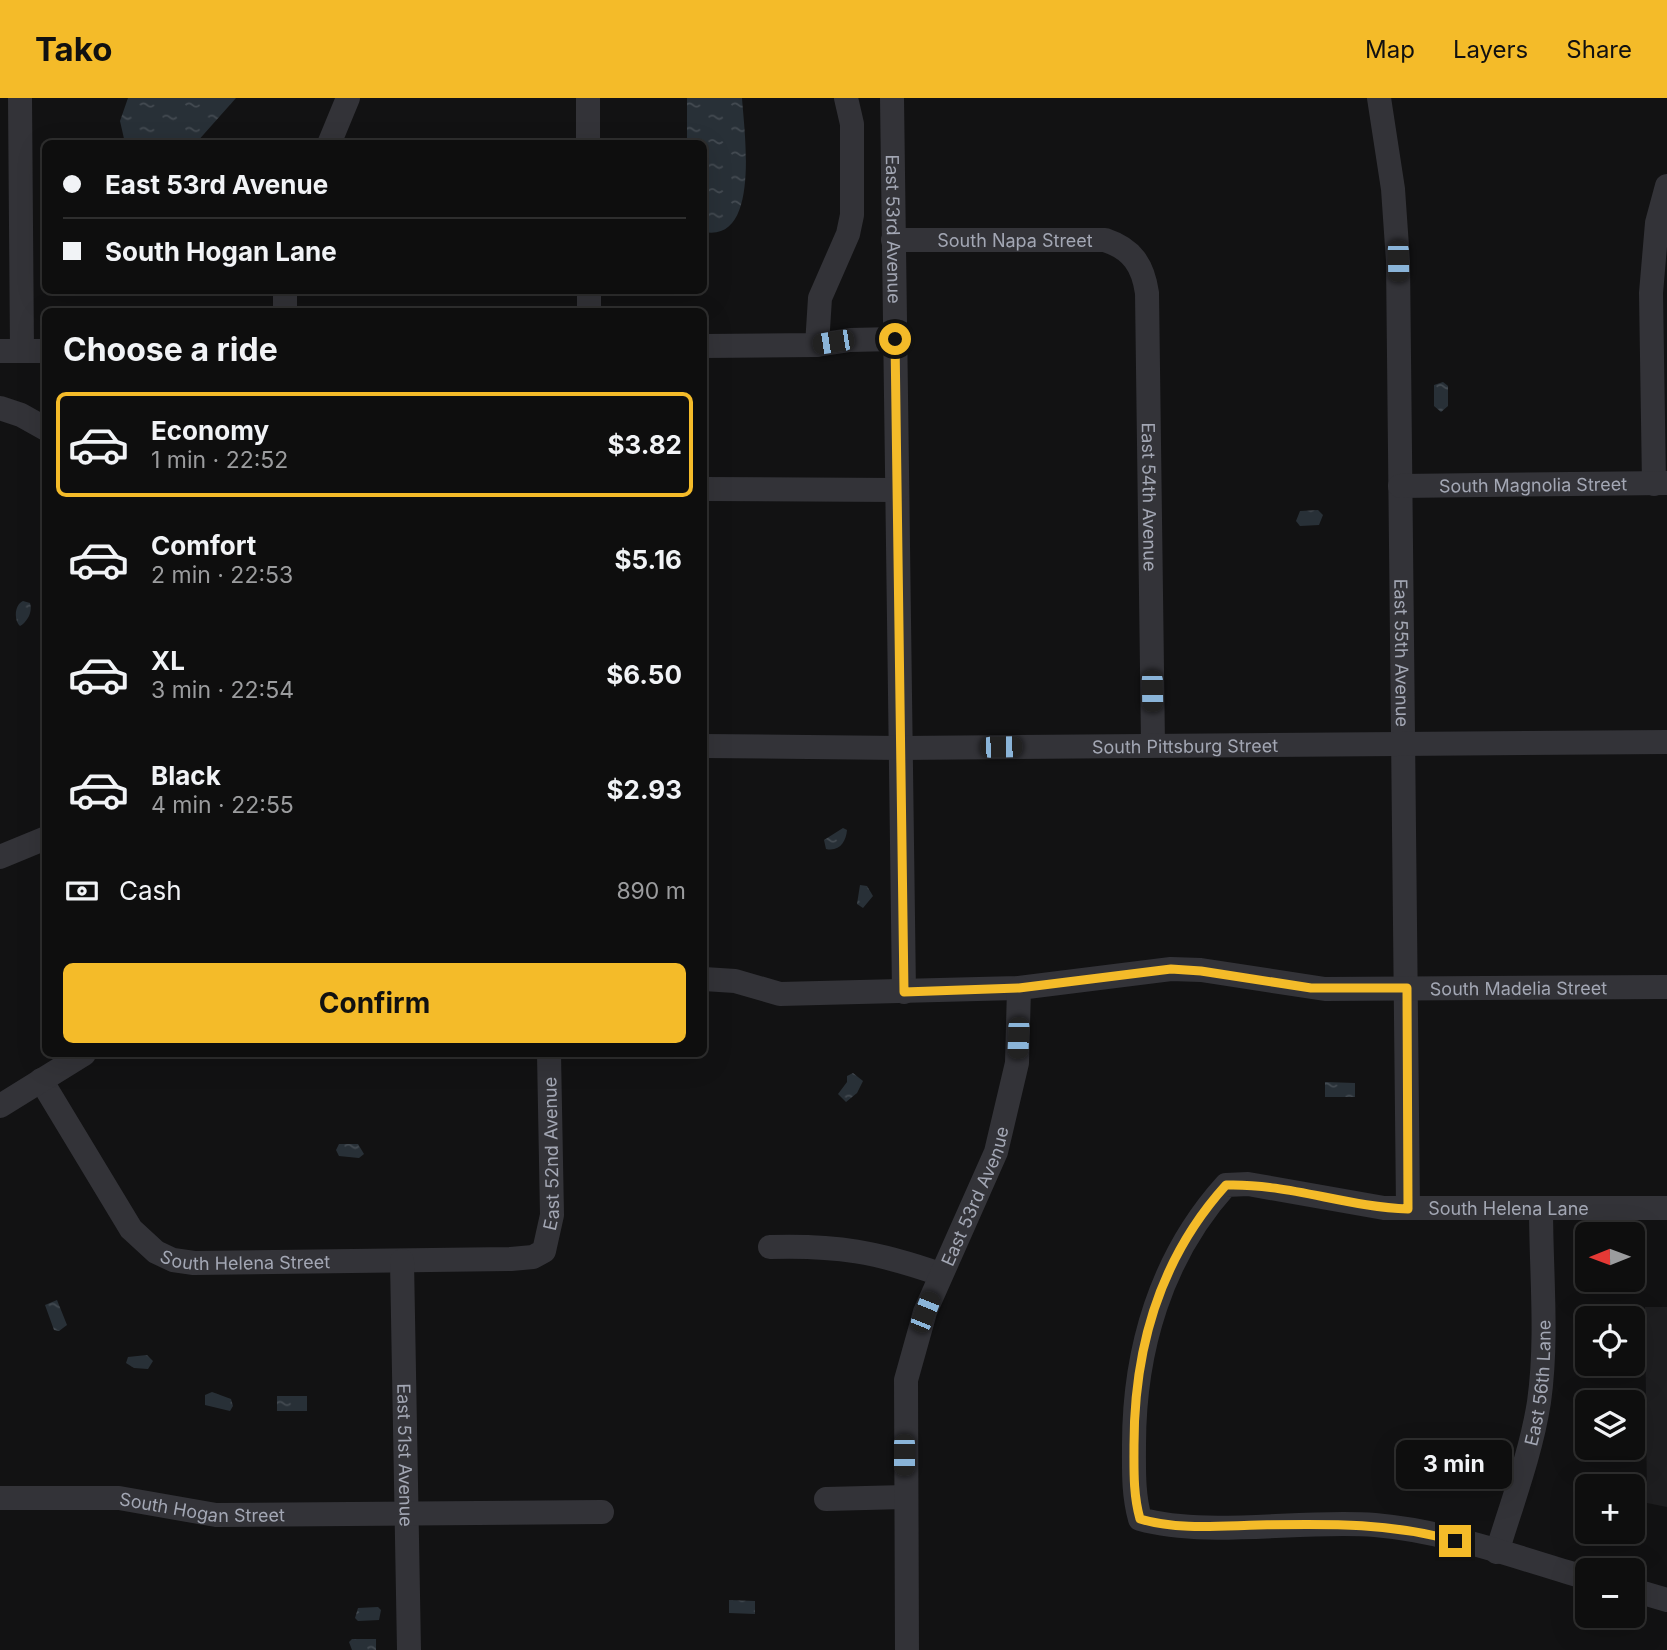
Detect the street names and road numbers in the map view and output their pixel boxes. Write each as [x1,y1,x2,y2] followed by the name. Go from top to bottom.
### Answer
[882,154,905,304] street label: East 53rd Avenue
[937,230,1093,251] street label: South Napa Street
[1138,422,1161,571] street label: East 54th Avenue
[1439,473,1627,496] street label: South Magnolia Street
[1391,579,1413,727] street label: East 55th Avenue
[1092,735,1278,757] street label: South Pittsburg Street
[1430,977,1607,999] street label: South Madelia Street
[538,1077,563,1232] street label: East 52nd Avenue
[936,1124,1012,1269] street label: East 53rd Avenue
[1428,1198,1589,1219] street label: South Helena Lane
[157,1245,330,1274] street label: South Helena Street
[1520,1320,1554,1448] street label: East 56th Lane
[394,1383,417,1527] street label: East 51st Avenue
[118,1488,285,1526] street label: South Hogan Street

